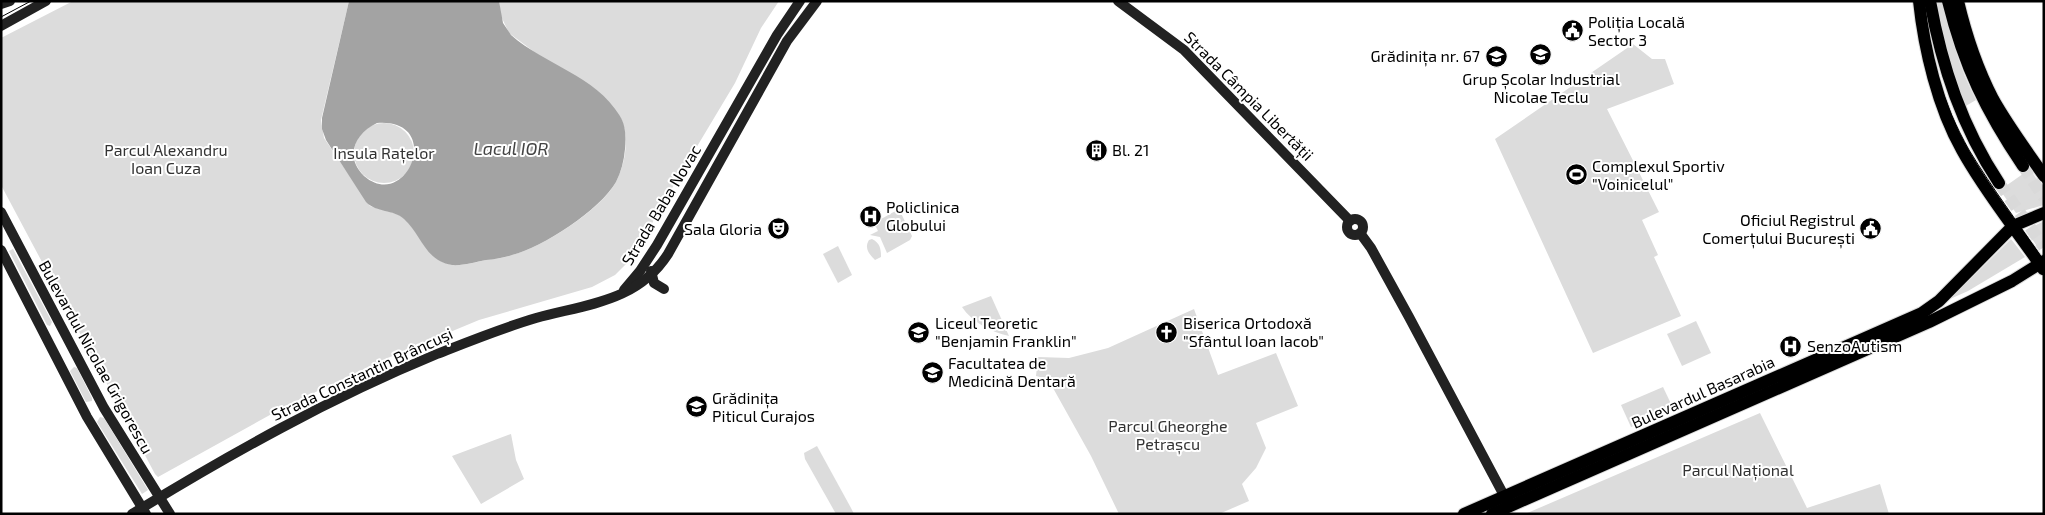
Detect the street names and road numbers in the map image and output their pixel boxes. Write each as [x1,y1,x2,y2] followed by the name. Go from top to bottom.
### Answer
[1180,27,1318,165] street label: Strada Câmpia Libertății
[617,141,704,268] street label: Strada Baba Novac
[35,257,158,457] street label: Bulevardul Nicolae Grigorescu
[268,323,456,426] street label: Strada Constantin Brâncuși
[1628,351,1777,432] street label: Bulevardul Basarabia

